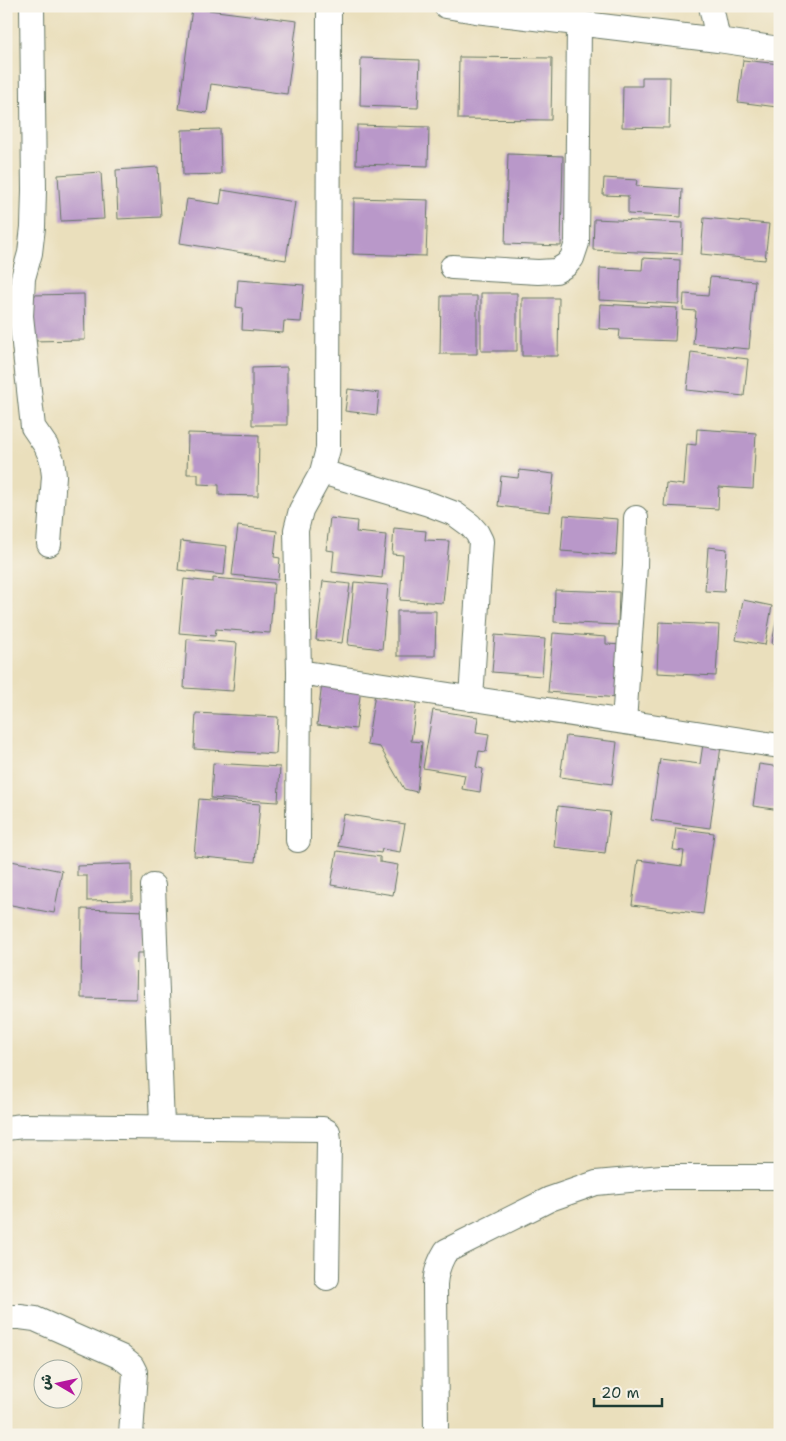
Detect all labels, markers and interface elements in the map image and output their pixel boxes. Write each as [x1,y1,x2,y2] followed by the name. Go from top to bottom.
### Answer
[32,1358,82,1408] north arrow
[35,1373,55,1391] text: ش
[594,1376,661,1408] scale bar
[601,1383,640,1403] text: 20 m

